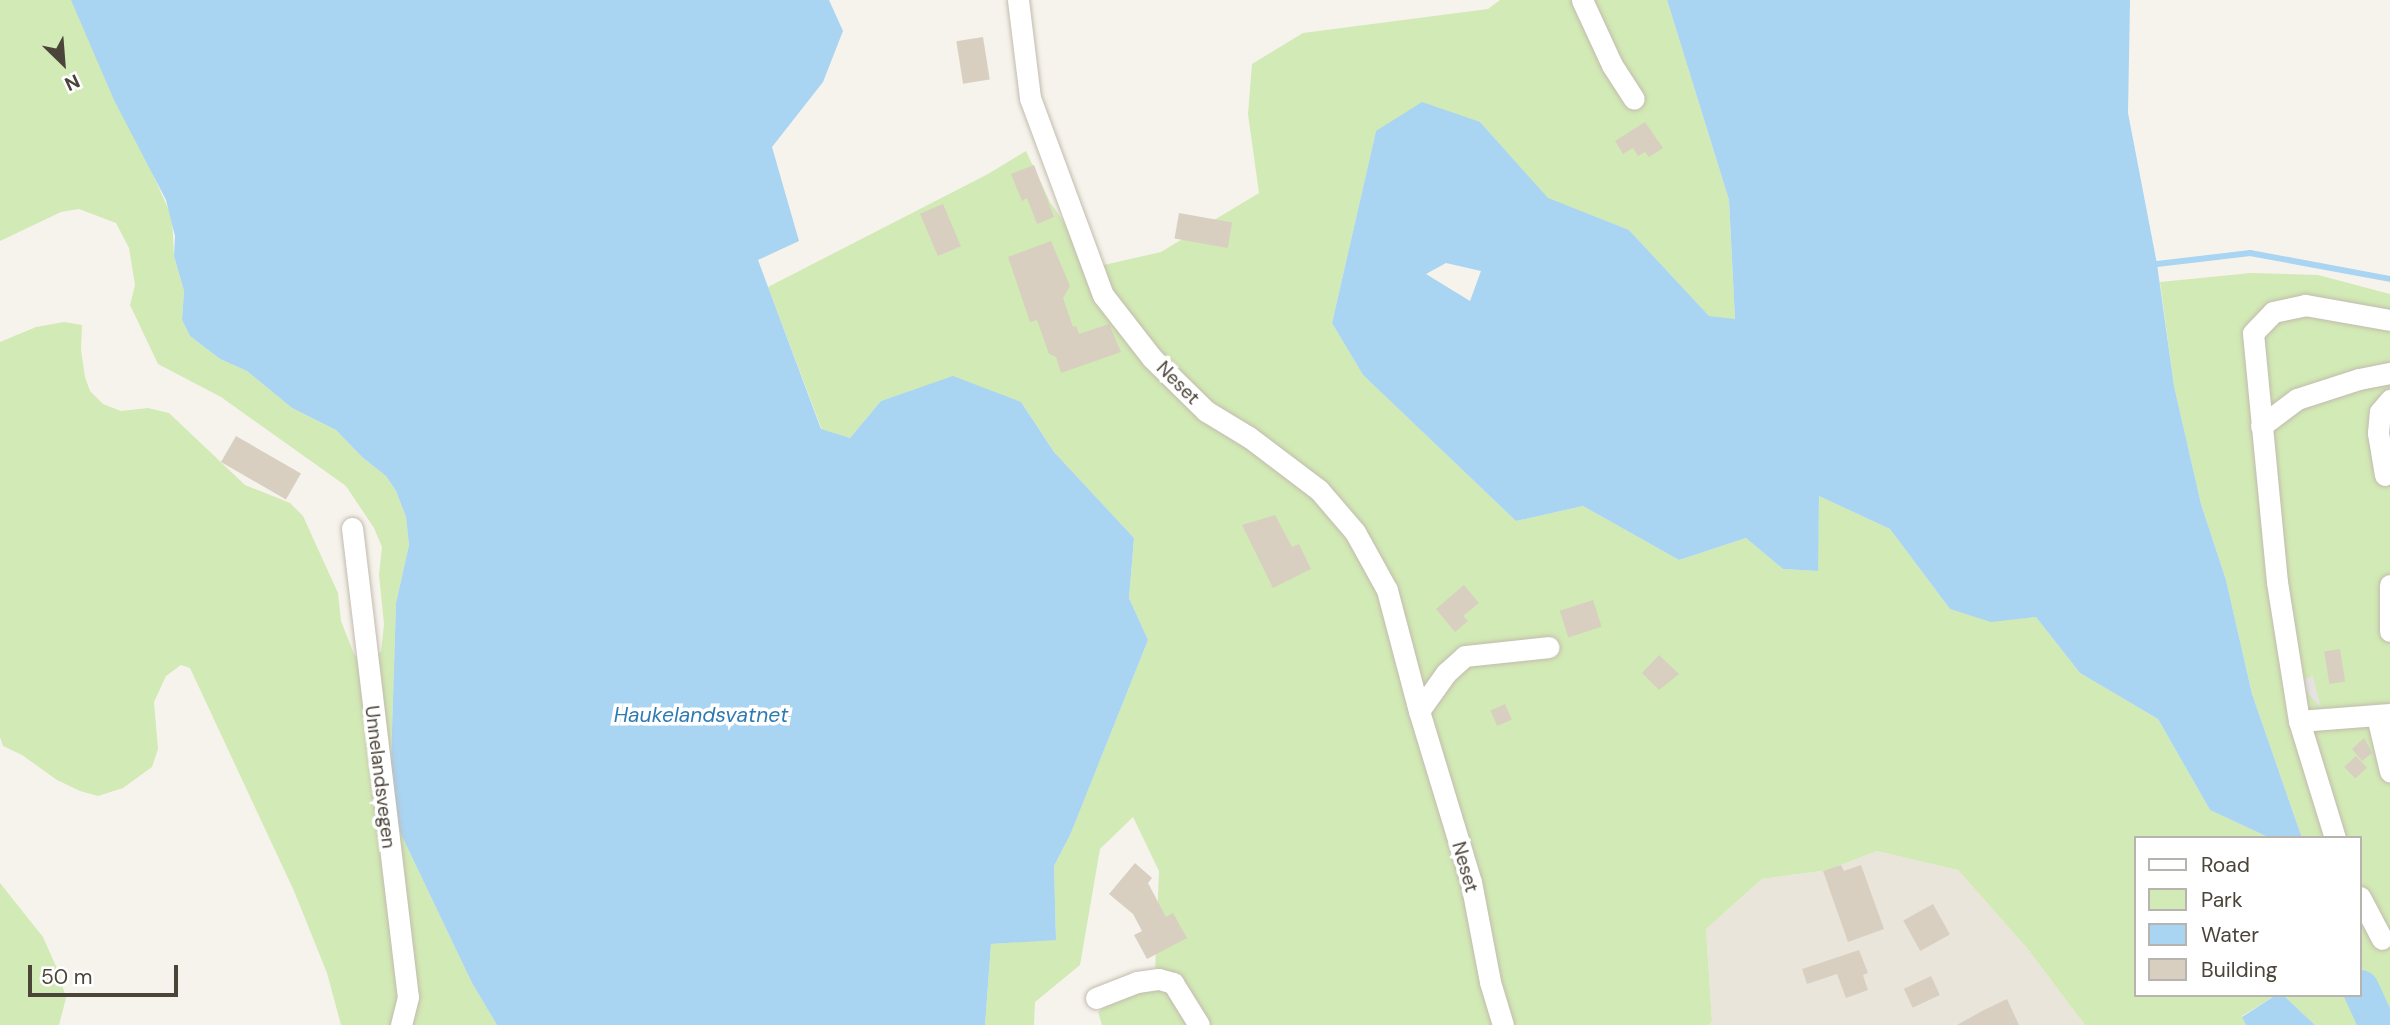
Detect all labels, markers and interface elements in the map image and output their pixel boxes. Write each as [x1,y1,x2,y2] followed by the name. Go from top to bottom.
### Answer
[28,28,98,98] north arrow
[61,68,84,97] text: N
[1152,357,1204,409] street label: Neset
[614,702,788,728] water label: Haukelandsvatnet
[360,704,400,850] street label: Unnelandsvegen
[2134,836,2362,997] legend
[1447,839,1483,895] street label: Neset
[2201,851,2250,879] text: Road
[2201,886,2242,914] text: Park
[2201,921,2259,949] text: Water
[32,951,182,995] scale bar
[2201,956,2277,984] text: Building
[41,963,92,991] text: 50 m

